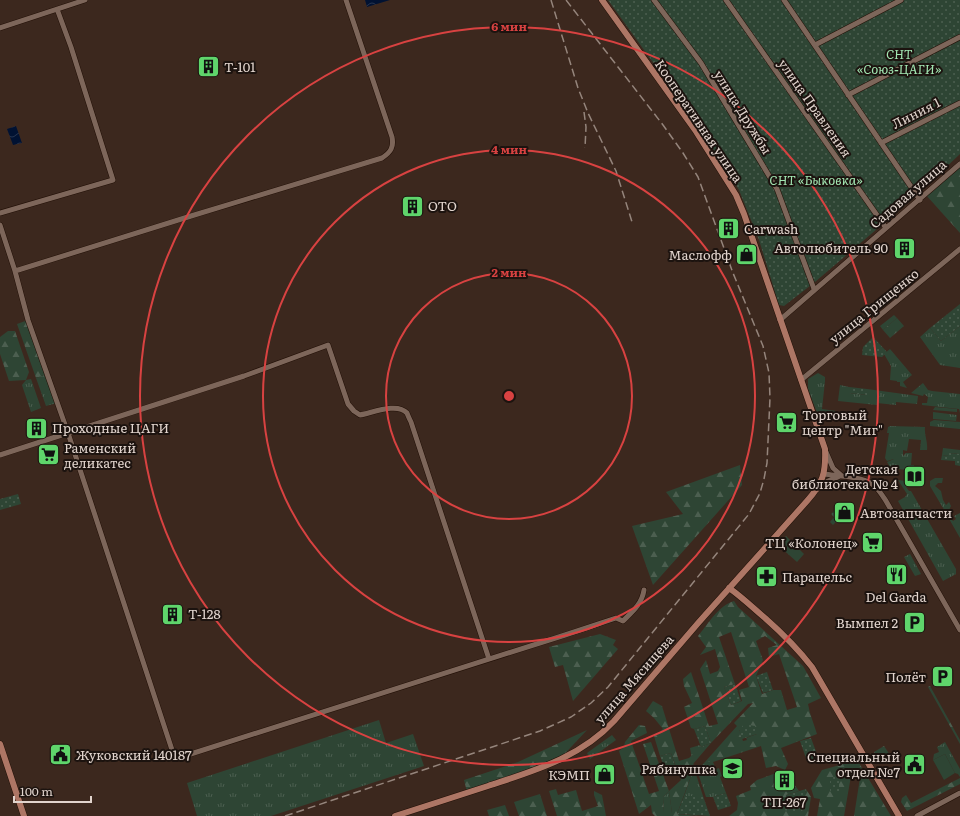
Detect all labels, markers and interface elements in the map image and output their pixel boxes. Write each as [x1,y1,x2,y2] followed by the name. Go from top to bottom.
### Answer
[491,17,527,35] text: 6 мин
[857,44,942,78] park label: СНТ «Союз-ЦАГИ»
[196,54,222,80] building icon: Т-101
[651,55,748,186] street label: Кооперативная улица
[774,55,857,161] street label: улица Правления
[224,57,256,76] place label: Т-101
[710,66,777,158] street label: улица Дружбы
[888,92,943,133] street label: Линия 1
[491,140,528,158] text: 4 мин
[865,155,950,232] street label: Садовая улица
[769,170,863,189] park label: СНТ «Быковка»
[399,193,425,219] building icon: ОТО
[428,196,457,215] place label: ОТО
[716,216,742,242] building icon: Carwash
[744,219,799,238] place label: Carwash
[891,235,917,261] building icon: Автолюбитель 90
[774,238,888,257] place label: Автолюбитель 90
[734,242,760,268] shop icon: Маслофф
[669,245,732,264] place label: Маслофф
[491,263,527,281] text: 2 мин
[825,263,923,348] street label: улица Грищенко
[502,389,516,403] centre of rings
[802,405,883,439] place label: Торговый центр "Миг"
[773,409,799,435] supermarket icon: Торговый центр "Миг"
[23,415,49,441] building icon: Проходные ЦАГИ
[52,418,169,437] place label: Проходные ЦАГИ
[64,438,136,472] place label: Раменский деликатес
[35,442,61,468] supermarket icon: Раменский деликатес
[792,459,898,493] place label: Детская библиотека № 4
[901,463,927,489] library icon: Детская библиотека № 4
[831,500,857,526] shop icon: Автозапчасти
[860,503,952,522] place label: Автозапчасти
[860,530,886,556] supermarket icon: ТЦ «Колонец»
[765,533,858,552] place label: ТЦ «Колонец»
[883,562,909,588] restaurant icon: Del Garda
[753,564,779,590] pharmacy icon: Парацельс
[782,567,853,586] place label: Парацельс
[865,587,927,606] place label: Del Garda
[159,601,185,627] building icon: Т-128
[188,604,221,623] place label: Т-128
[901,610,927,636] parking icon: Вымпел 2
[836,613,898,632] place label: Вымпел 2
[590,630,678,727] street label: улица Мясищева
[929,664,955,690] parking icon: Полёт
[885,667,926,686] place label: Полёт
[48,742,74,768] public building icon: Жуковский 140187
[76,745,192,764] place label: Жуковский 140187
[807,747,900,781] place label: Специальный отдел №7
[902,751,928,777] public building icon: Специальный отдел №7
[719,756,745,782] school or university icon: Рябинушка
[641,759,716,778] place label: Рябинушка
[592,762,618,788] shop icon: КЭМП
[548,765,590,784] place label: КЭМП
[771,767,797,793] building icon: ТП-267
[14,778,91,804] scale bar
[20,782,53,800] text: 100 m
[762,792,807,811] place label: ТП-267

